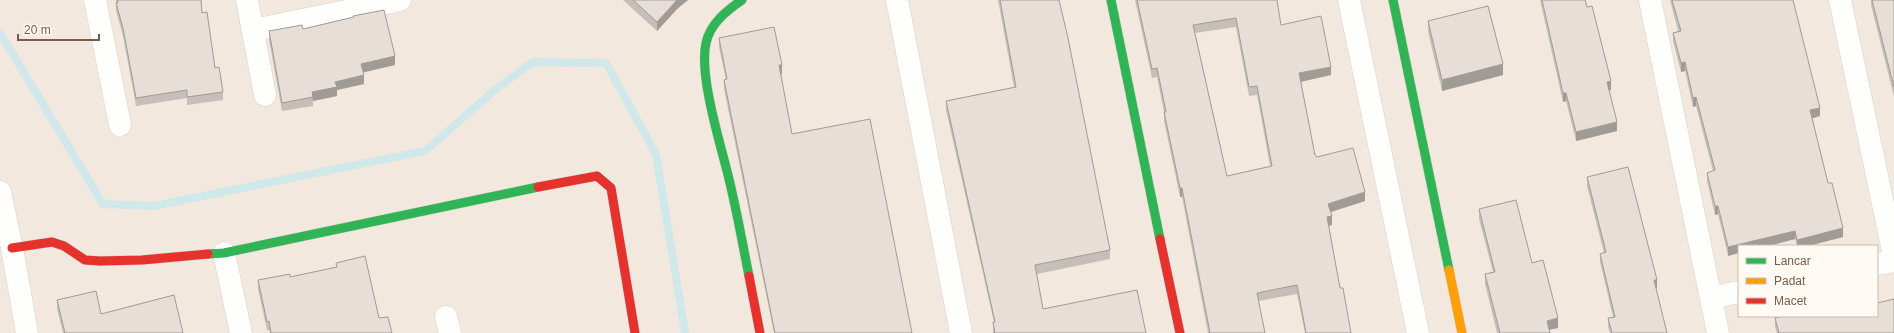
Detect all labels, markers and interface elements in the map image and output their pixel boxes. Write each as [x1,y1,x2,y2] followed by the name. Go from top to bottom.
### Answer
[18,16,99,42] scale bar
[24,23,51,37] text: 20 m
[1738,245,1878,317] legend
[1774,254,1811,268] text: Lancar
[1774,274,1806,288] text: Padat
[1774,294,1807,308] text: Macet

